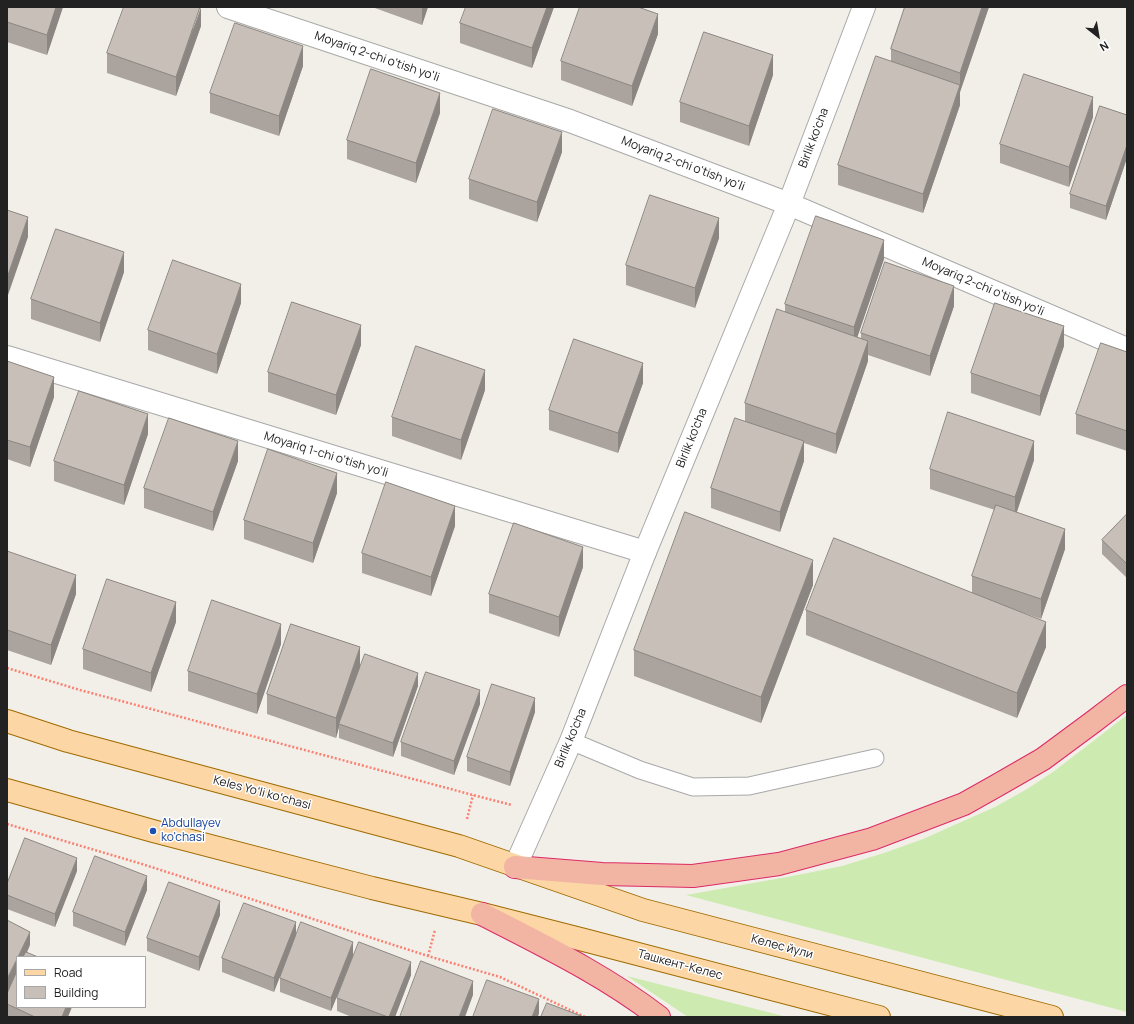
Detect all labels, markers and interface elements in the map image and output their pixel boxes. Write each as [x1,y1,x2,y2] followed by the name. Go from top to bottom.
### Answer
[1078,16,1118,56] north arrow
[313,29,441,85] street label: Moyariq 2-chi o'tish yo'li
[1097,38,1112,55] text: N
[796,106,832,170] street label: Birlik ko'cha
[619,134,747,194] street label: Moyariq 2-chi o'tish yo'li
[920,255,1046,319] street label: Moyariq 2-chi o'tish yo'li
[673,406,711,470] street label: Birlik ko'cha
[262,429,390,481] street label: Moyariq 1-chi o'tish yo'li
[552,706,590,770] street label: Birlik ko'cha
[211,773,313,813] street label: Keles Yoʻli koʻchasi
[161,817,221,845] place label: Abdullayev ko'chasi
[148,826,158,836] marker: Abdullayev ko'chasi
[750,932,814,962] street label: Келес йули
[636,947,724,983] street label: Ташкент-Келес
[16,956,146,1008] legend
[54,964,82,981] text: Road
[54,984,98,1001] text: Building

